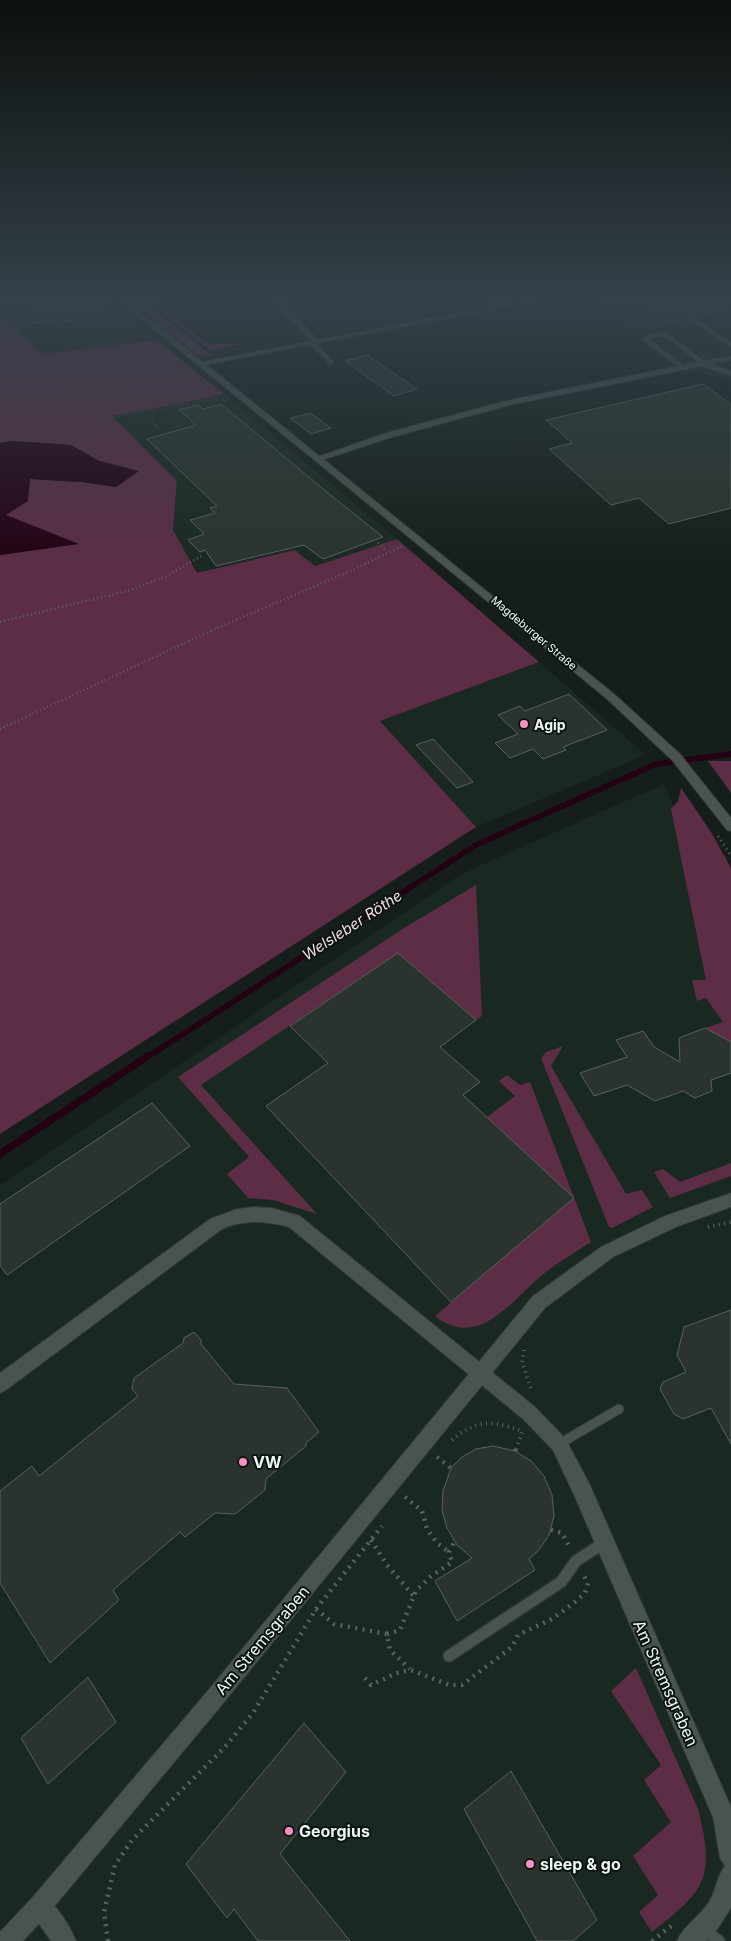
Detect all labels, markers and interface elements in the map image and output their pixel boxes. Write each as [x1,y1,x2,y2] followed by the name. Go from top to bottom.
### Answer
[488,593,580,673] street label: Magdeburger Straße
[534,716,566,733] place label: Agip
[518,718,530,730] marker: Agip
[299,886,405,964] water label: Welsleber Röthe
[253,1452,282,1472] place label: VW
[237,1456,249,1468] marker: VW
[211,1581,313,1699] street label: Am Stremsgraben
[629,1617,703,1749] street label: Am Stremsgraben
[299,1821,370,1841] place label: Georgius
[283,1825,295,1837] marker: Georgius
[540,1854,621,1874] place label: sleep & go
[524,1858,536,1870] marker: sleep & go

